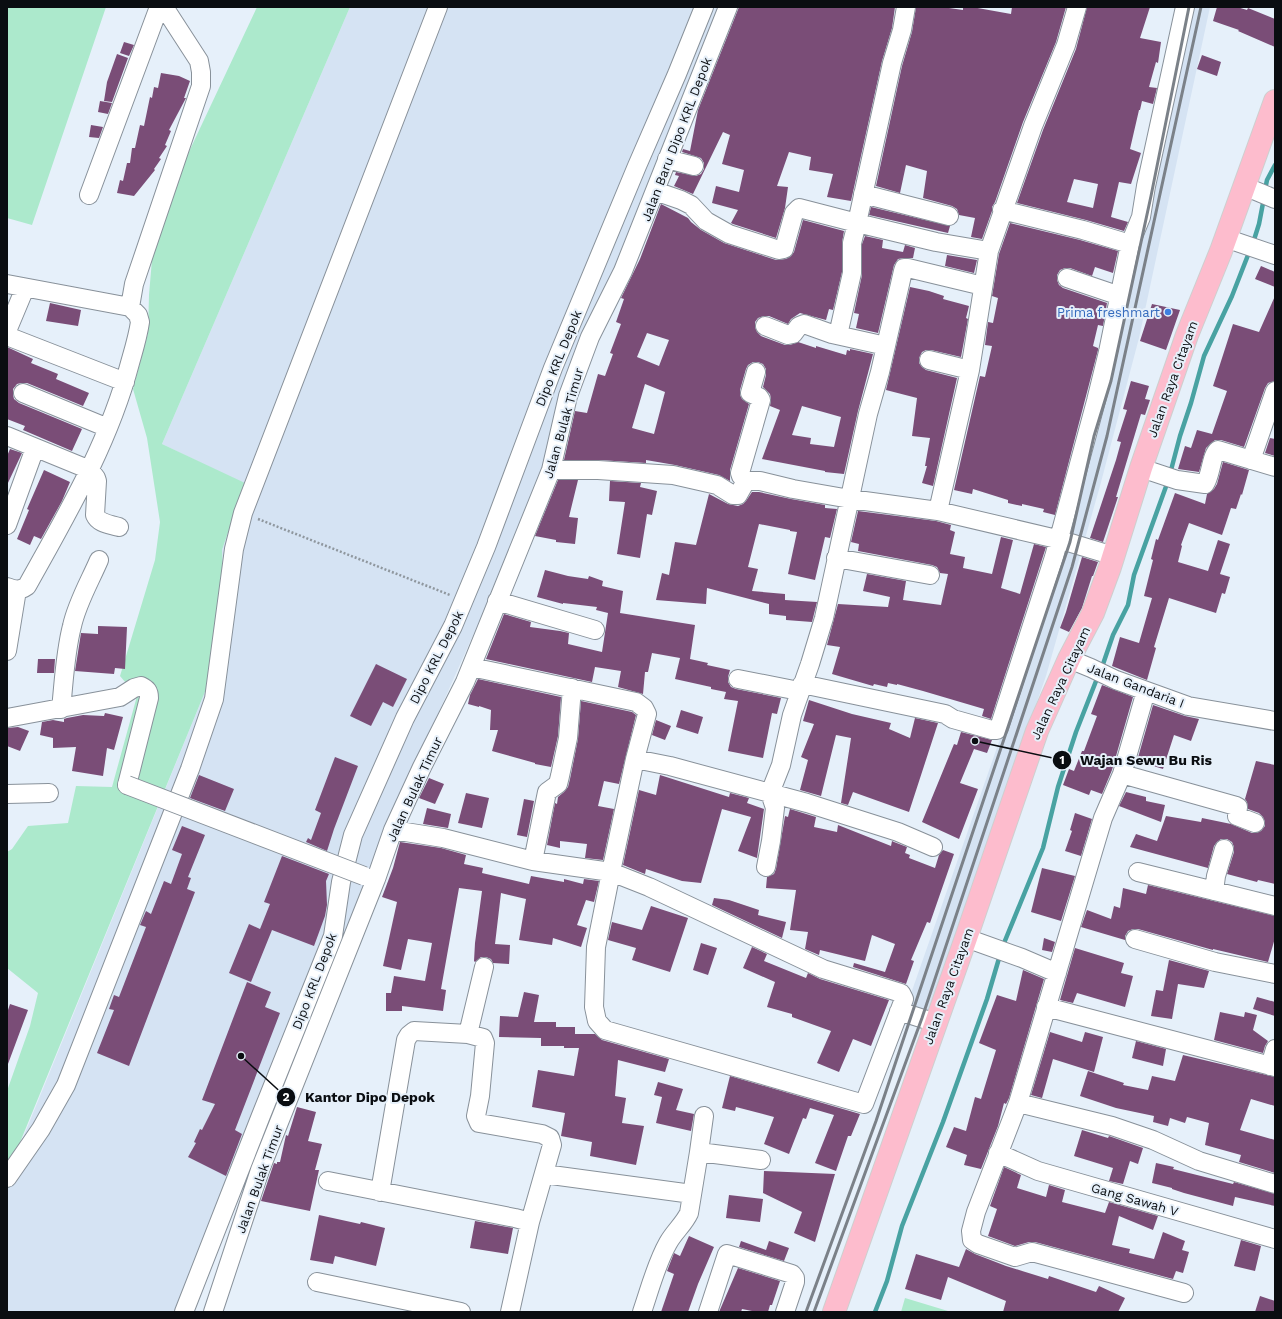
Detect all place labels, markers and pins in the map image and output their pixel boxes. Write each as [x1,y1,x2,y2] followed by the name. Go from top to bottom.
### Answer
[1057,305,1161,320] place label: Prima freshmart
[1163,307,1173,317] marker: Prima freshmart
[1052,747,1220,773] callout: Wajan Sewu Bu Ris
[276,1084,443,1110] callout: Kantor Dipo Depok

